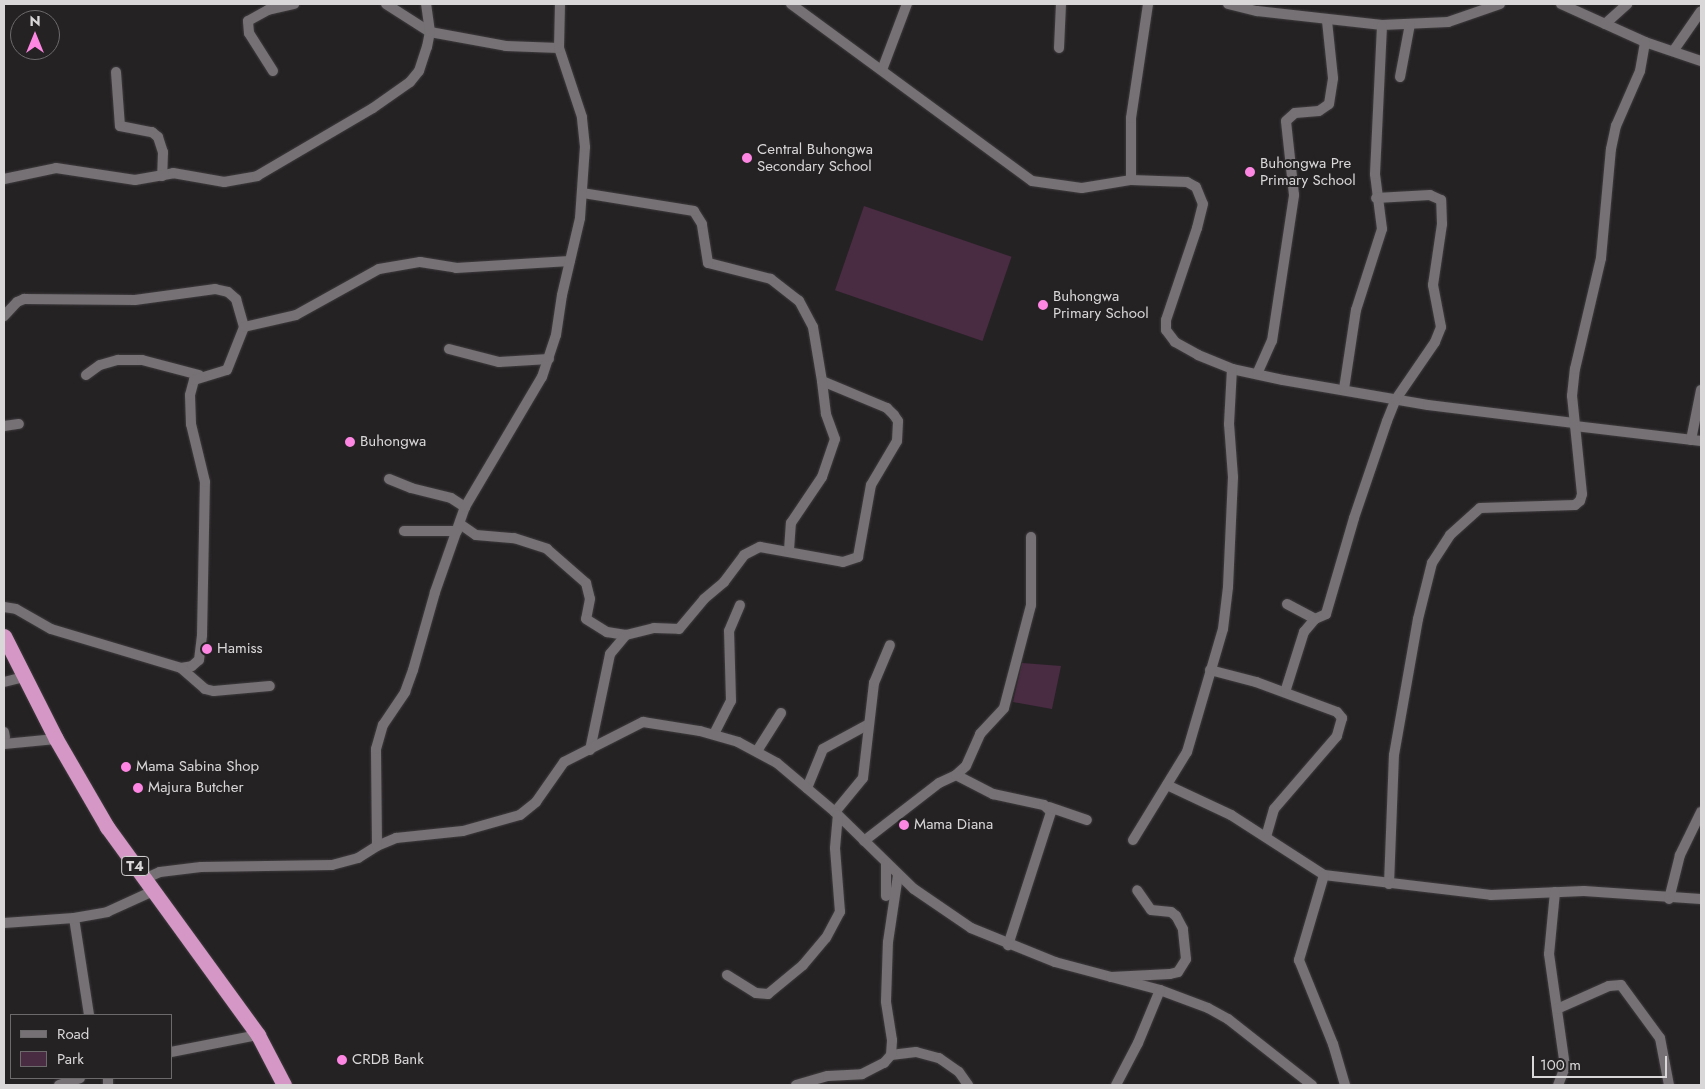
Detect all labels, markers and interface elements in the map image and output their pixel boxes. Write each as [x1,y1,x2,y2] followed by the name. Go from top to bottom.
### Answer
[10,10,60,60] north arrow
[29,11,41,31] text: N
[757,140,873,175] place label: Central Buhongwa Secondary School
[741,152,753,164] marker: Central Buhongwa Secondary School
[1260,154,1356,189] place label: Buhongwa Pre Primary School
[1244,166,1256,178] marker: Buhongwa Pre Primary School
[1053,287,1149,322] place label: Buhongwa Primary School
[1037,299,1049,311] marker: Buhongwa Primary School
[360,433,426,451] place label: Buhongwa
[344,436,356,448] marker: Buhongwa
[217,640,263,658] place label: Hamiss
[201,643,213,655] marker: Hamiss
[136,758,259,776] place label: Mama Sabina Shop
[120,761,132,773] marker: Mama Sabina Shop
[148,779,244,797] place label: Majura Butcher
[132,782,144,794] marker: Majura Butcher
[914,816,993,834] place label: Mama Diana
[898,819,910,831] marker: Mama Diana
[120,854,150,878] road number: T4
[10,1014,172,1079] legend
[57,1023,89,1045] text: Road
[1535,1046,1670,1078] scale bar
[57,1048,84,1070] text: Park
[352,1051,424,1069] place label: CRDB Bank
[336,1054,348,1066] marker: CRDB Bank
[1540,1054,1581,1076] text: 100 m

